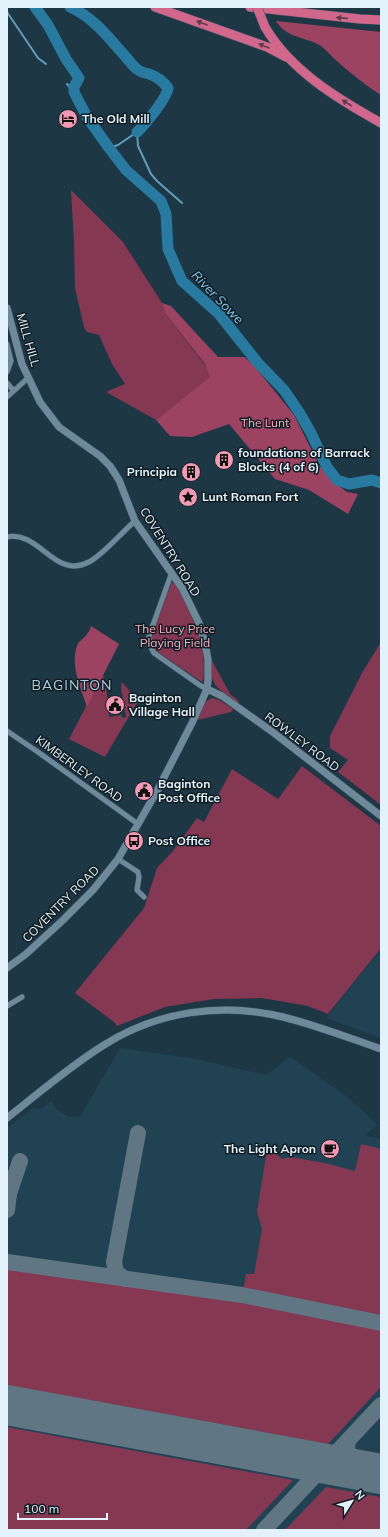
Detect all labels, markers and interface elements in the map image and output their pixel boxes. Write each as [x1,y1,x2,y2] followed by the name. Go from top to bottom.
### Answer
[336,14,348,21] one-way arrow
[195,20,207,26] one-way arrow
[257,43,269,49] one-way arrow
[341,100,353,107] one-way arrow
[57,108,79,130] hotel icon: The Old Mill
[82,111,150,126] place label: The Old Mill
[189,267,247,327] water label: River Sowe
[14,311,43,369] street label: MILL HILL
[241,415,289,430] park label: The Lunt
[238,445,370,474] place label: foundations of Barrack Blocks (4 of 6)
[213,449,235,471] building icon: foundations of Barrack Blocks (4 of 6)
[180,461,202,483] building icon: Principia
[127,464,177,479] place label: Principia
[177,486,199,508] place icon: Lunt Roman Fort
[202,489,299,504] place label: Lunt Roman Fort
[137,504,204,599] street label: COVENTRY ROAD
[135,621,215,650] park label: The Lucy Price Playing Field
[32,676,112,694] district label: BAGINTON
[128,690,195,719] place label: Baginton Village Hall
[104,694,126,716] public building icon: Baginton Village Hall
[262,709,343,775] street label: ROWLEY ROAD
[33,732,126,805] street label: KIMBERLEY ROAD
[158,776,221,805] place label: Baginton Post Office
[133,780,155,802] public building icon: Baginton Post Office
[123,830,145,852] bus stop icon: Post Office
[148,833,211,848] place label: Post Office
[19,862,102,945] street label: COVENTRY ROAD
[319,1138,341,1160] cafe icon: The Light Apron
[224,1141,316,1156] place label: The Light Apron
[332,1481,372,1521] north arrow
[352,1487,368,1503] text: N
[18,1495,107,1521] scale bar
[24,1501,59,1516] text: 100 m

